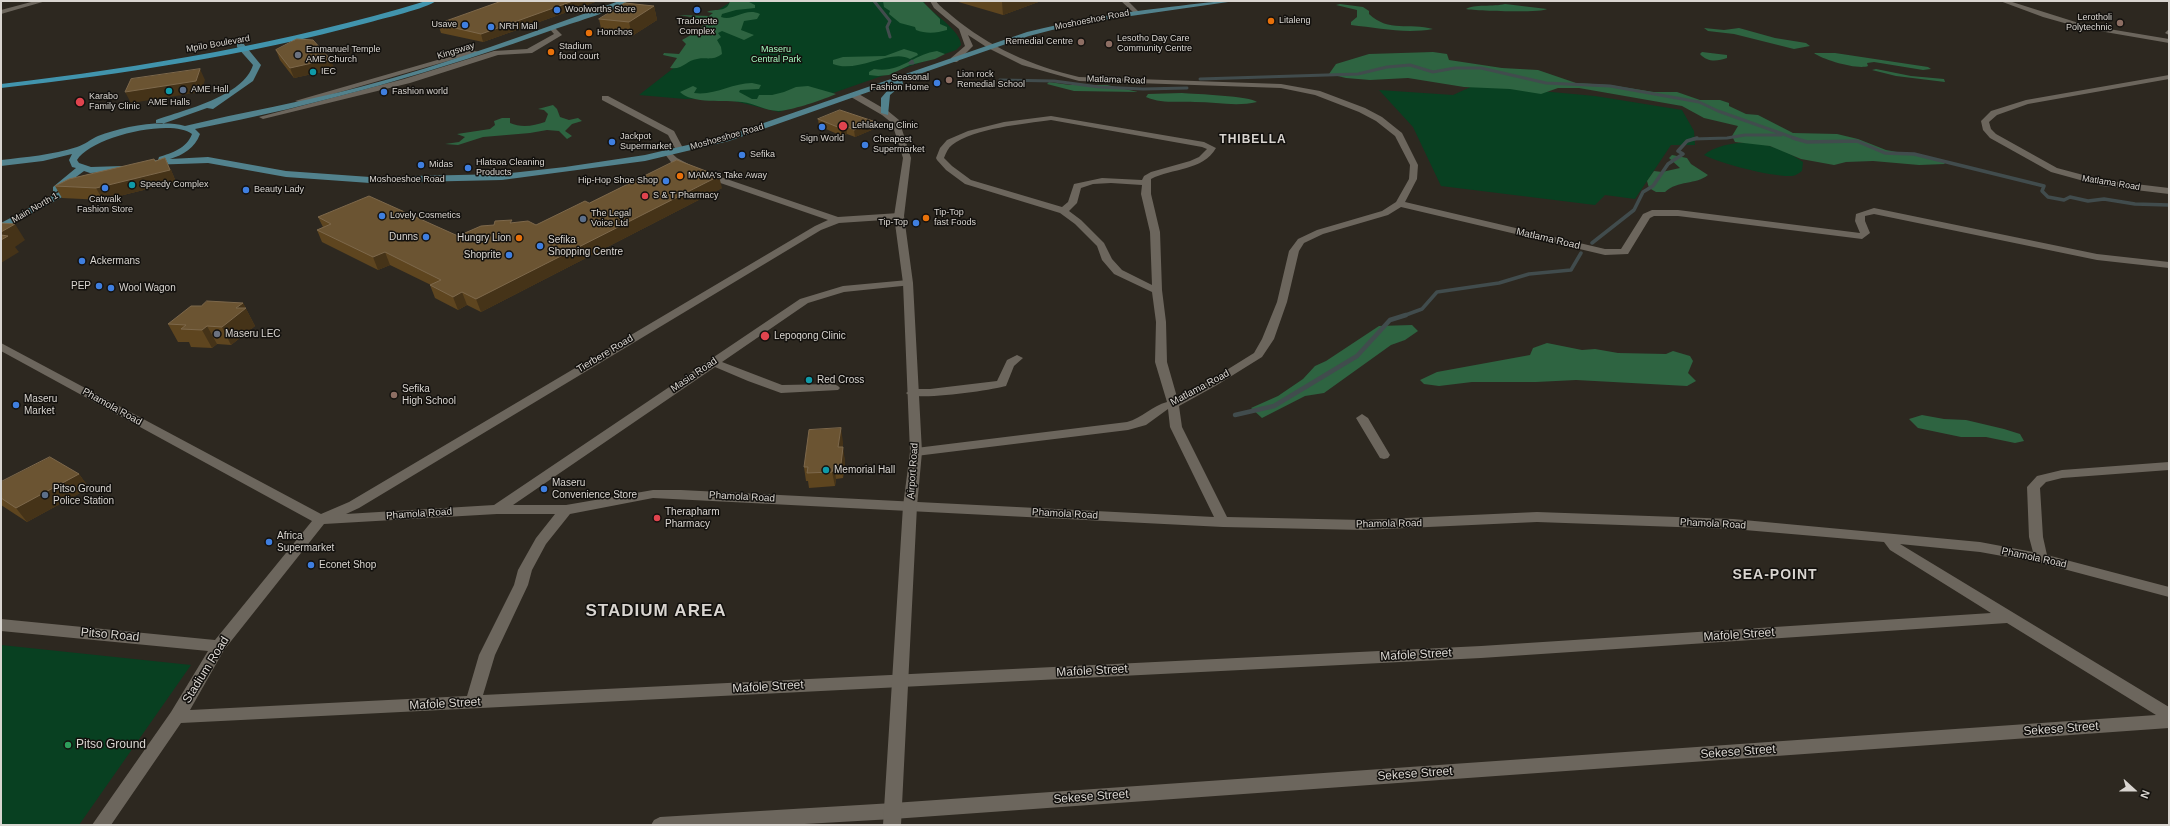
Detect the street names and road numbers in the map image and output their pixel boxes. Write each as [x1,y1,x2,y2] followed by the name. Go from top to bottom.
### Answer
[1054,7,1130,33] street label: Moshoeshoe Road
[185,33,251,55] street label: Mpilo Boulevard
[436,40,476,62] street label: Kingsway
[1087,74,1145,86] street label: Matlama Road
[689,121,765,153] street label: Moshoeshoe Road
[2081,173,2141,193] street label: Matlama Road
[369,175,445,185] street label: Moshoeshoe Road
[10,190,60,226] street label: Main North 1
[1515,226,1581,252] street label: Matlama Road
[575,332,635,376] street label: Tierbere Road
[669,355,719,395] street label: Masia Road
[1168,367,1232,409] street label: Matlama Road
[80,386,144,428] street label: Phamola Road
[905,443,921,499] street label: Airport Road
[709,489,775,505] street label: Phamola Road
[386,506,452,522] street label: Phamola Road
[1032,506,1098,522] street label: Phamola Road
[1680,516,1746,532] street label: Phamola Road
[1356,517,1422,531] street label: Phamola Road
[2000,545,2068,571] street label: Phamola Road
[80,625,140,645] street label: Pitso Road
[1703,625,1775,645] street label: Mafole Street
[180,634,232,706] street label: Stadium Road
[1380,646,1452,664] street label: Mafole Street
[1056,662,1128,680] street label: Mafole Street
[732,678,804,696] street label: Mafole Street
[409,695,481,713] street label: Mafole Street
[2023,719,2099,739] street label: Sekese Street
[1700,742,1776,762] street label: Sekese Street
[1377,764,1453,784] street label: Sekese Street
[1053,787,1129,807] street label: Sekese Street

